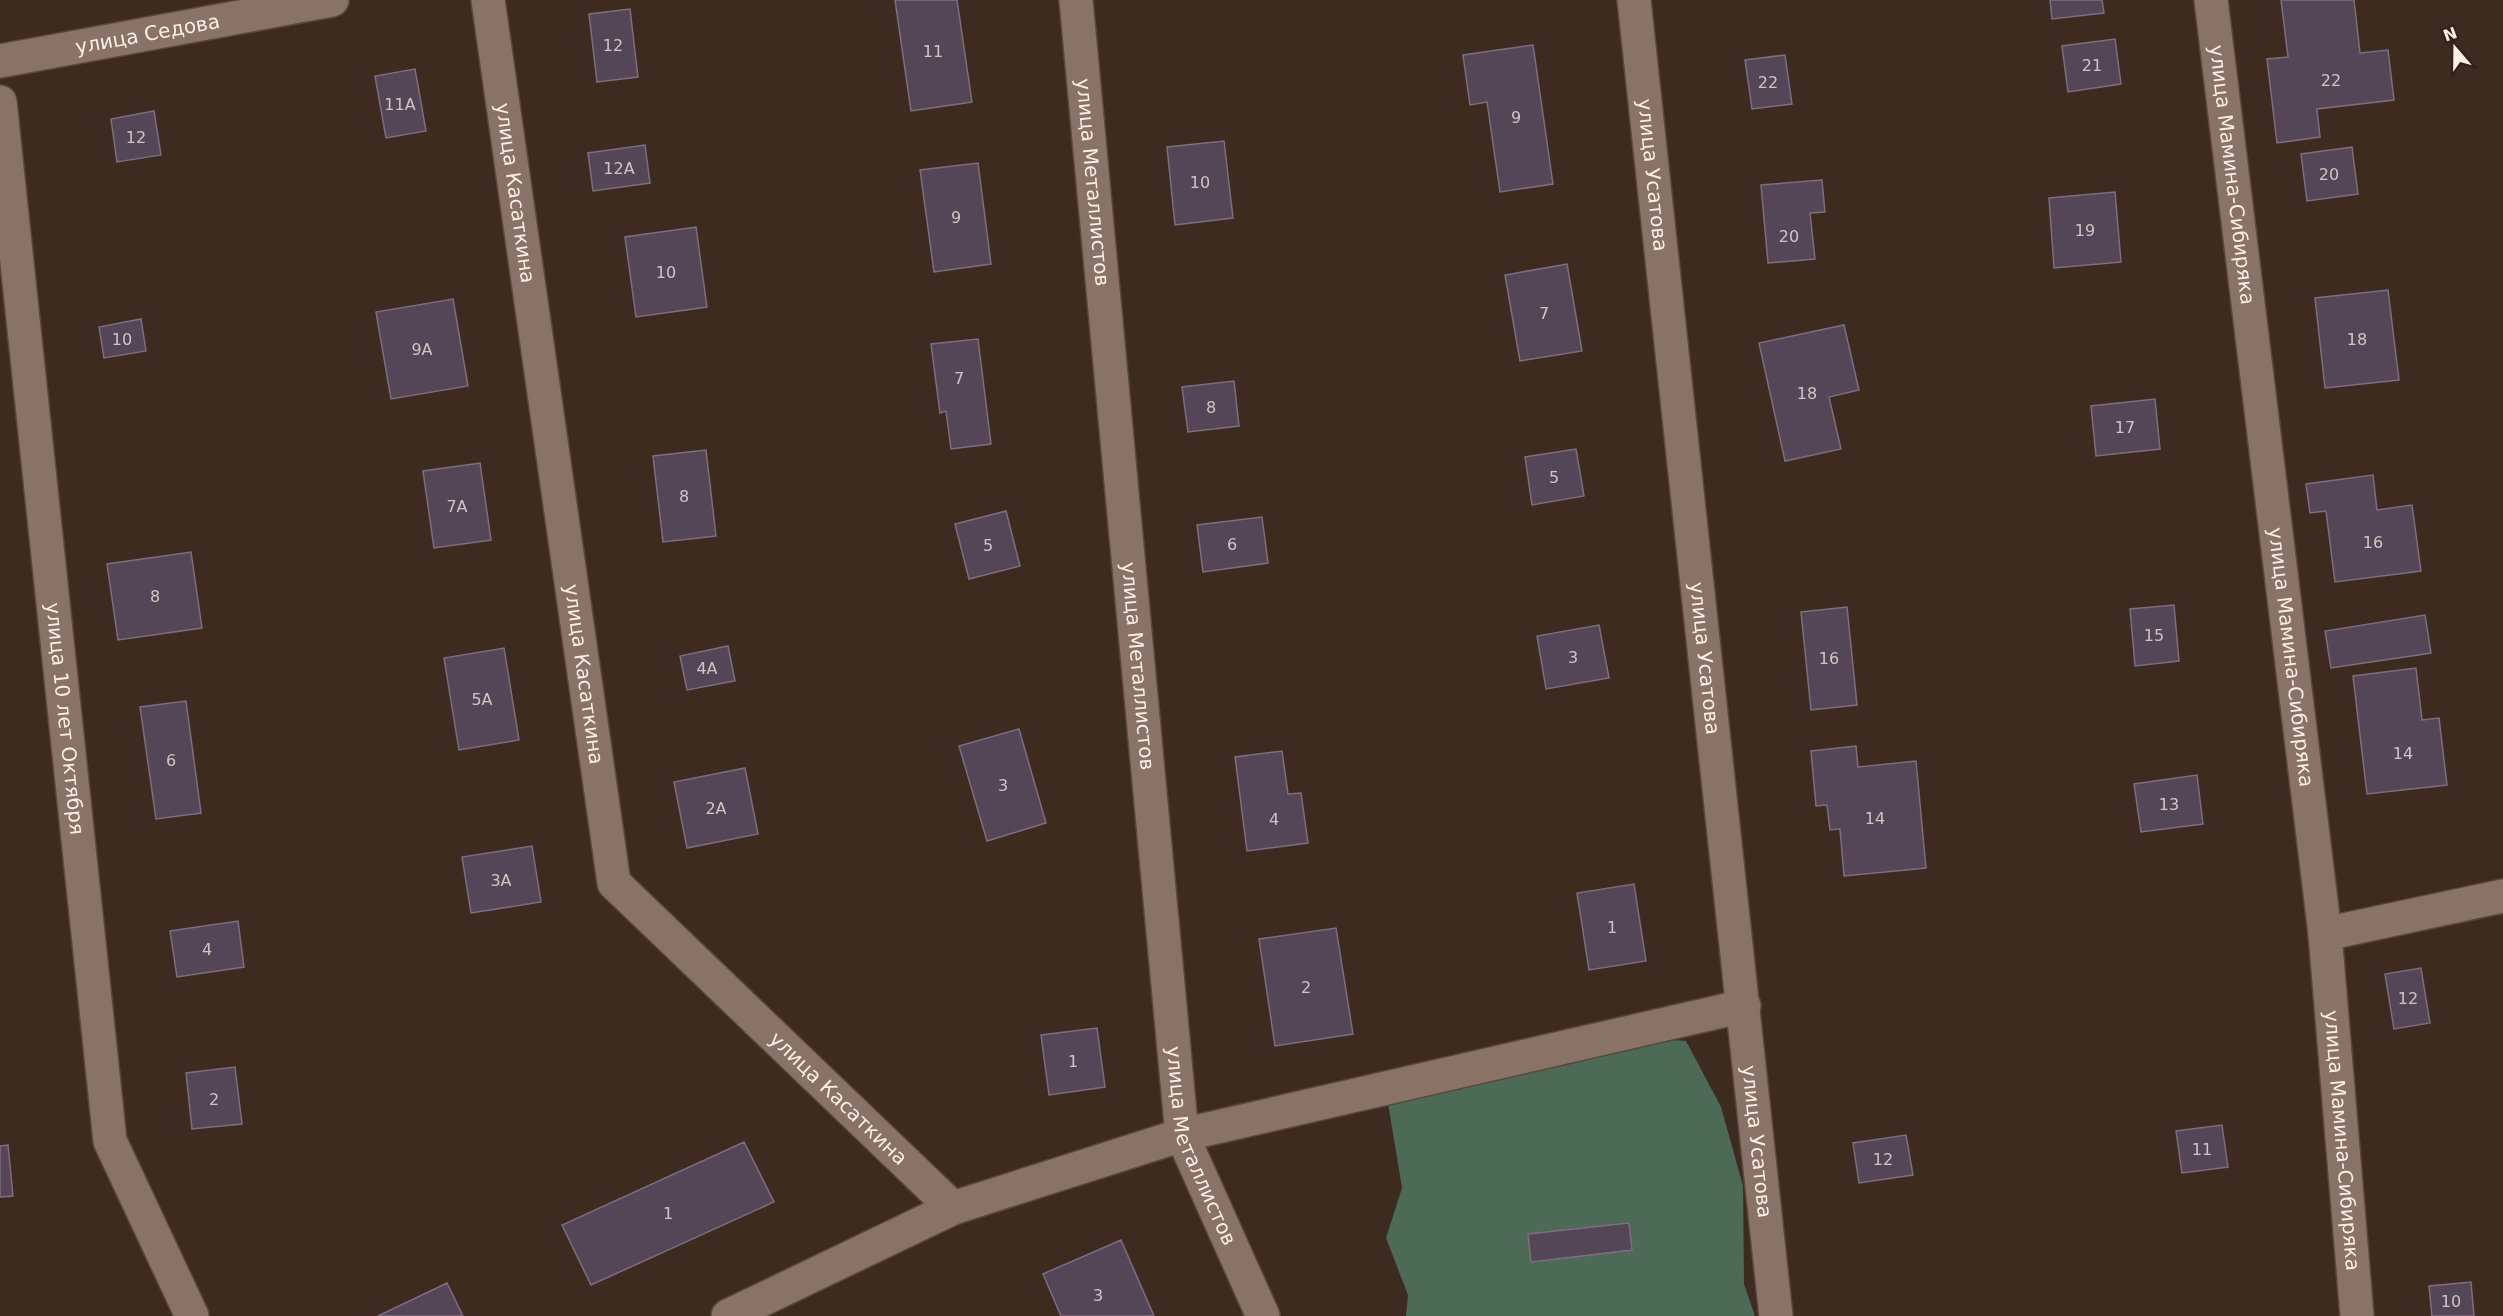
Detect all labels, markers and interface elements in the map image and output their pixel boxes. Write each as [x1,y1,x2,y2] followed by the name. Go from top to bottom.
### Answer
[73,9,222,59] street label: улица Седова
[2425,18,2485,78] north arrow
[2440,23,2460,46] text: N
[603,36,623,55] house number: 12
[923,42,943,61] house number: 11
[2205,43,2260,306] street label: улица Мамина-Сибиряка
[2082,56,2102,75] house number: 21
[2321,71,2341,90] house number: 22
[1758,73,1778,92] house number: 22
[1071,77,1115,287] street label: улица Металлистов
[384,95,416,114] house number: 11А
[1633,97,1673,252] street label: улица Усатова
[491,101,540,285] street label: улица Касаткина
[1511,108,1521,127] house number: 9
[126,128,146,147] house number: 12
[603,159,635,178] house number: 12А
[2319,165,2339,184] house number: 20
[1190,173,1210,192] house number: 10
[951,208,961,227] house number: 9
[2075,221,2095,240] house number: 19
[1779,227,1799,246] house number: 20
[656,263,676,282] house number: 10
[1539,304,1549,323] house number: 7
[112,330,132,349] house number: 10
[2347,330,2367,349] house number: 18
[411,340,433,359] house number: 9А
[954,369,964,388] house number: 7
[1797,384,1817,403] house number: 18
[1206,398,1216,417] house number: 8
[2115,418,2135,437] house number: 17
[1549,468,1559,487] house number: 5
[679,487,689,506] house number: 8
[446,497,468,516] house number: 7А
[2263,526,2319,788] street label: улица Мамина-Сибиряка
[2363,533,2383,552] house number: 16
[1227,535,1237,554] house number: 6
[983,536,993,555] house number: 5
[1117,561,1160,771] street label: улица Металлистов
[1685,581,1725,736] street label: улица Усатова
[559,583,609,766] street label: улица Касаткина
[150,587,160,606] house number: 8
[41,601,89,836] street label: улица 10 лет Октября
[2144,626,2164,645] house number: 15
[1568,648,1578,667] house number: 3
[1819,649,1839,668] house number: 16
[696,659,718,678] house number: 4А
[471,690,493,709] house number: 5А
[2393,744,2413,763] house number: 14
[166,751,176,770] house number: 6
[998,776,1008,795] house number: 3
[2159,795,2179,814] house number: 13
[705,799,727,818] house number: 2А
[1865,809,1885,828] house number: 14
[1269,810,1279,829] house number: 4
[490,871,512,890] house number: 3А
[1607,918,1617,937] house number: 1
[202,940,212,959] house number: 4
[1301,978,1311,997] house number: 2
[2398,989,2418,1008] house number: 12
[2319,1009,2365,1272] street label: улица Мамина-Сибиряка
[765,1027,912,1170] street label: улица Касаткина
[1162,1045,1242,1249] street label: улица Металлистов
[1068,1052,1078,1071] house number: 1
[1737,1064,1777,1219] street label: улица Усатова
[209,1090,219,1109] house number: 2
[2192,1140,2212,1159] house number: 11
[1873,1150,1893,1169] house number: 12
[663,1204,673,1223] house number: 1
[1093,1286,1103,1305] house number: 3
[2441,1292,2461,1311] house number: 10

